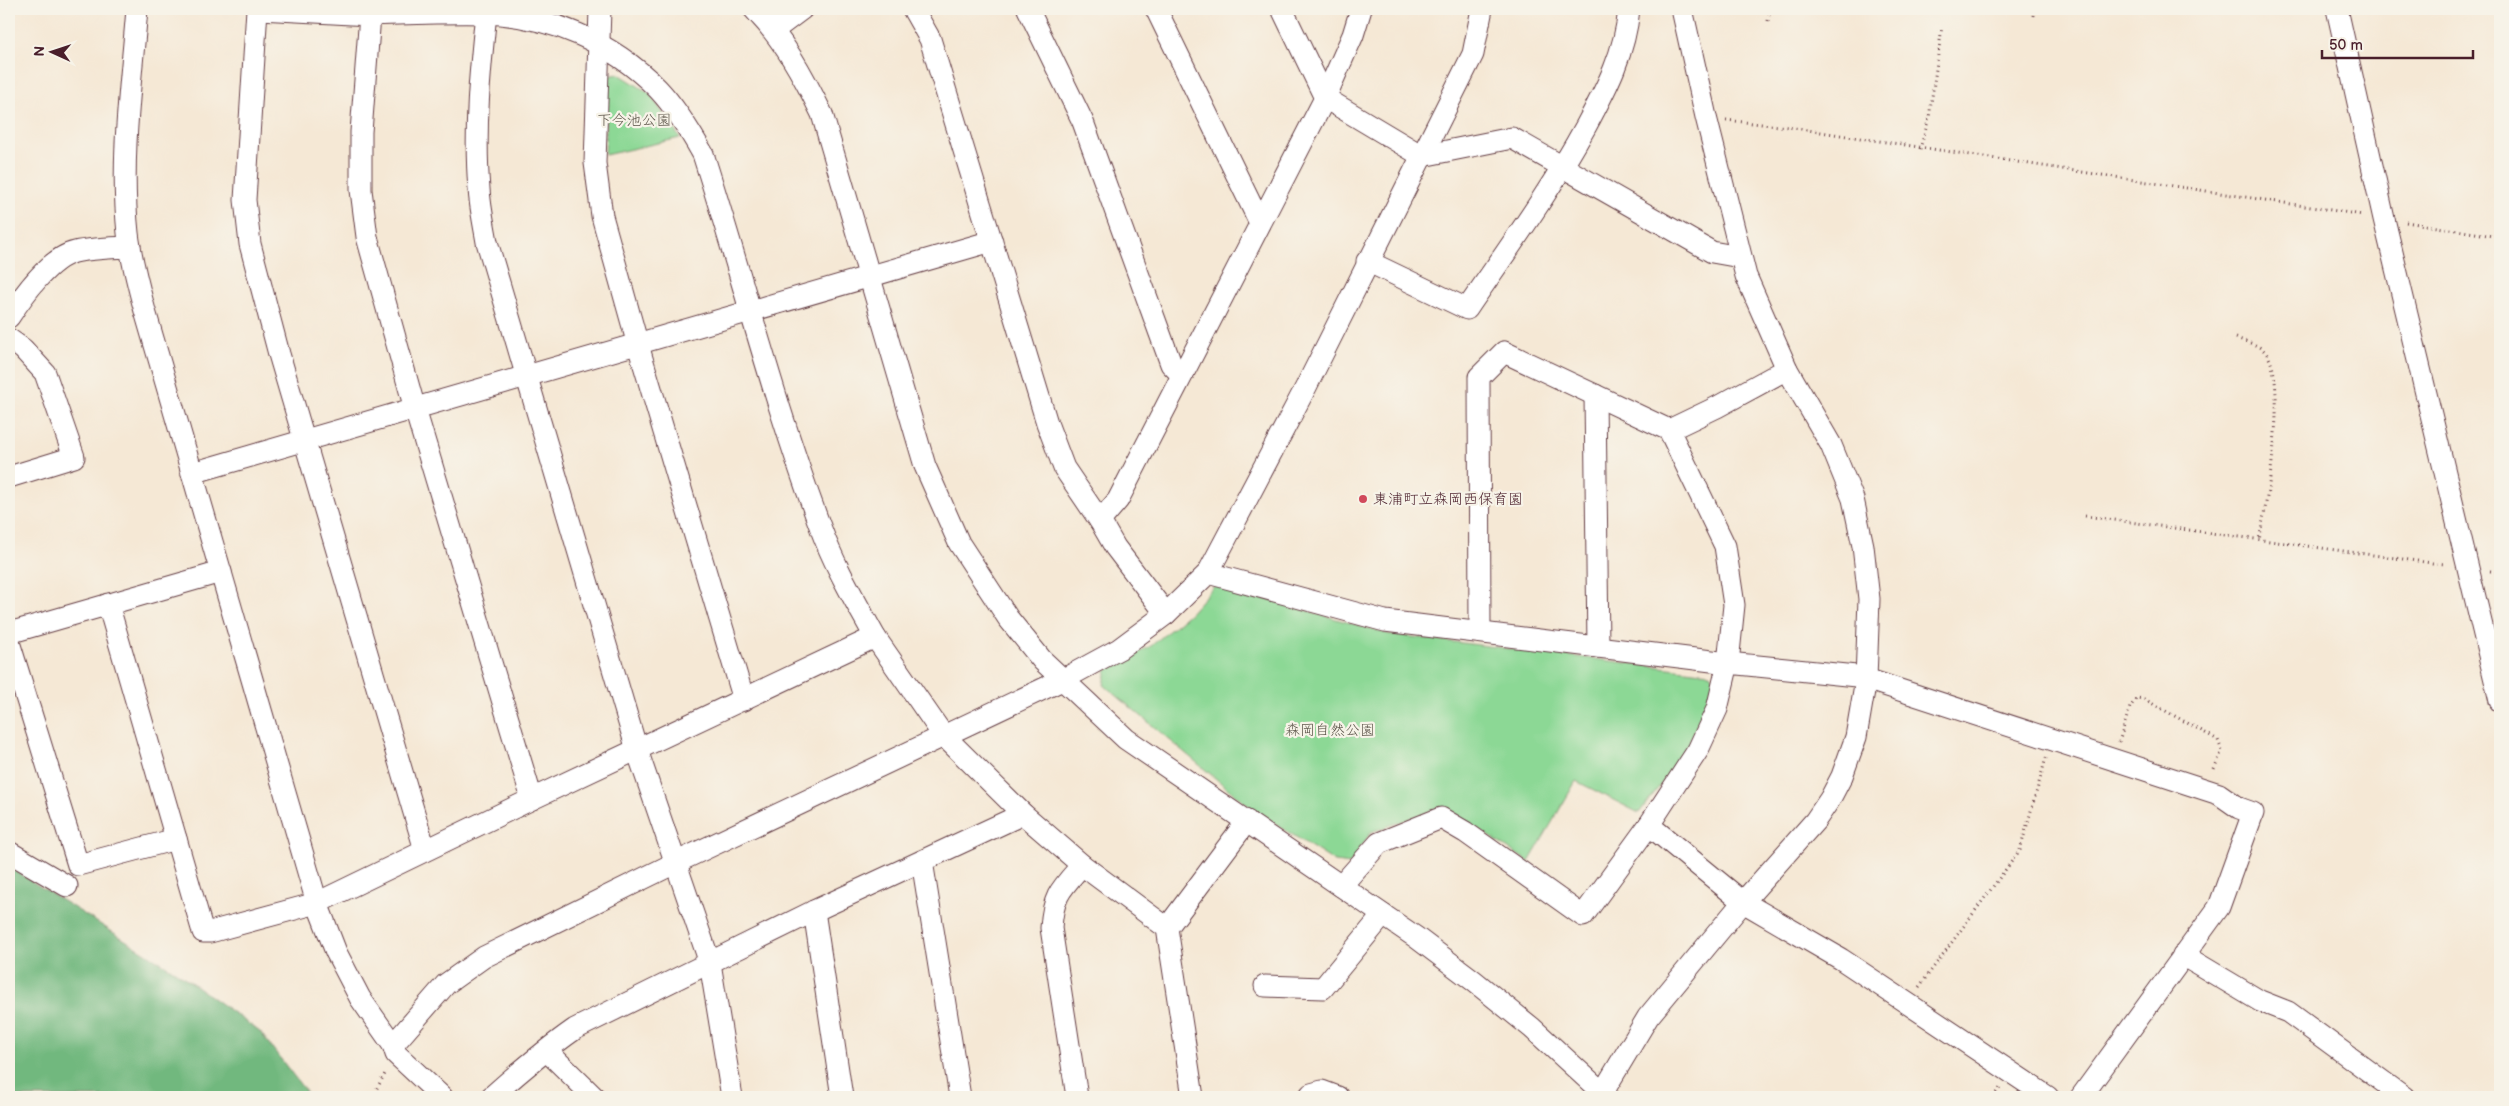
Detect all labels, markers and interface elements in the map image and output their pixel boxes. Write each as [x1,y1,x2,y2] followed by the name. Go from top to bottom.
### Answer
[28,28,78,78] north arrow
[2322,28,2473,60] scale bar
[2329,36,2363,55] text: 50 m
[31,46,48,57] text: N
[596,111,672,130] park label: 下今池公園
[1373,490,1523,509] place label: 東浦町立森岡西保育園
[1357,493,1369,505] marker: 東浦町立森岡西保育園
[1285,721,1375,740] park label: 森岡自然公園

